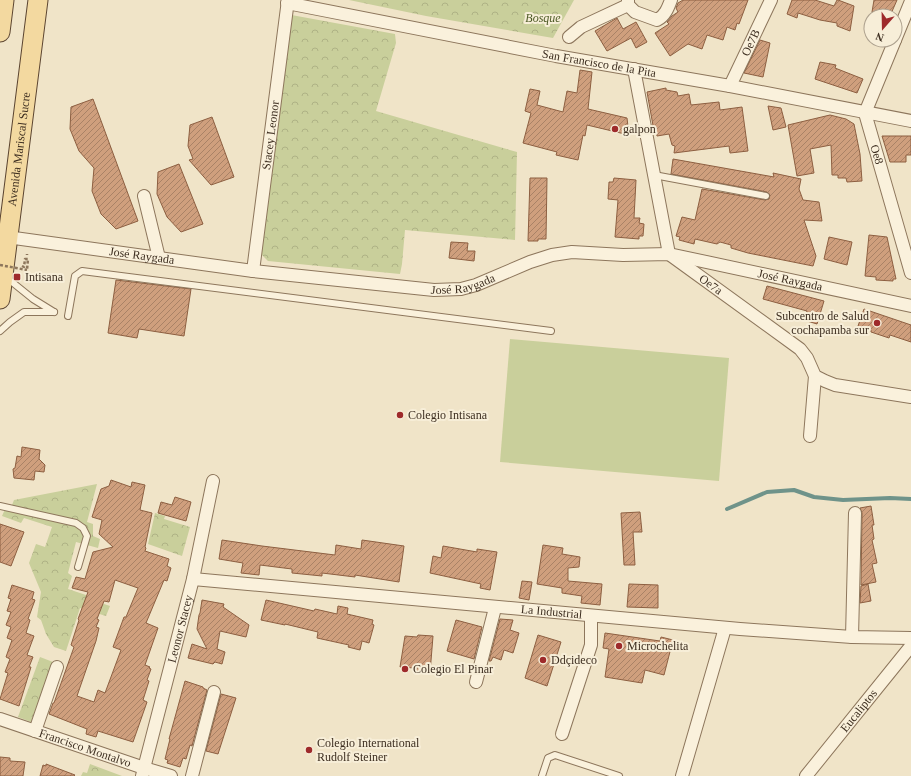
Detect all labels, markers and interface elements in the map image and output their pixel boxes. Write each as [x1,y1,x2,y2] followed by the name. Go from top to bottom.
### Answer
[863,8,903,48] north arrow
[525,11,561,25] park label: Bosque
[738,27,763,58] street label: Oe7B
[874,30,885,44] text: N
[541,46,658,80] street label: San Francisco de la Pita
[5,91,33,207] street label: Avenida Mariscal Sucre
[259,100,282,171] street label: Stacey Leonor
[623,122,656,136] place label: galpon
[610,124,620,134] marker: galpon
[867,143,886,166] street label: Oe8
[108,244,176,267] street label: José Raygada
[757,266,824,294] street label: José Raygada
[25,270,64,284] place label: Intisana
[430,270,498,297] street label: José Raygada
[697,271,726,298] street label: Oe7a
[12,272,22,282] marker: Intisana
[776,309,869,337] place label: Subcentro de Salud cochapamba sur
[872,318,882,328] marker: Subcentro de Salud cochapamba sur
[408,408,488,422] place label: Colegio Intisana
[395,410,405,420] marker: Colegio Intisana
[165,593,196,664] street label: Leonor Stacey
[520,602,584,622] street label: La Industrial
[627,639,689,653] place label: Microchelita
[614,641,624,651] marker: Microchelita
[551,653,597,667] place label: Ddçideco
[538,655,548,665] marker: Ddçideco
[413,662,493,676] place label: Colegio El Pinar
[400,664,410,674] marker: Colegio El Pinar
[837,686,880,735] street label: Eucaliptos
[37,726,133,770] street label: Francisco Montalvo
[317,736,420,764] place label: Colegio International Rudolf Steiner
[304,745,314,755] marker: Colegio International Rudolf Steiner

